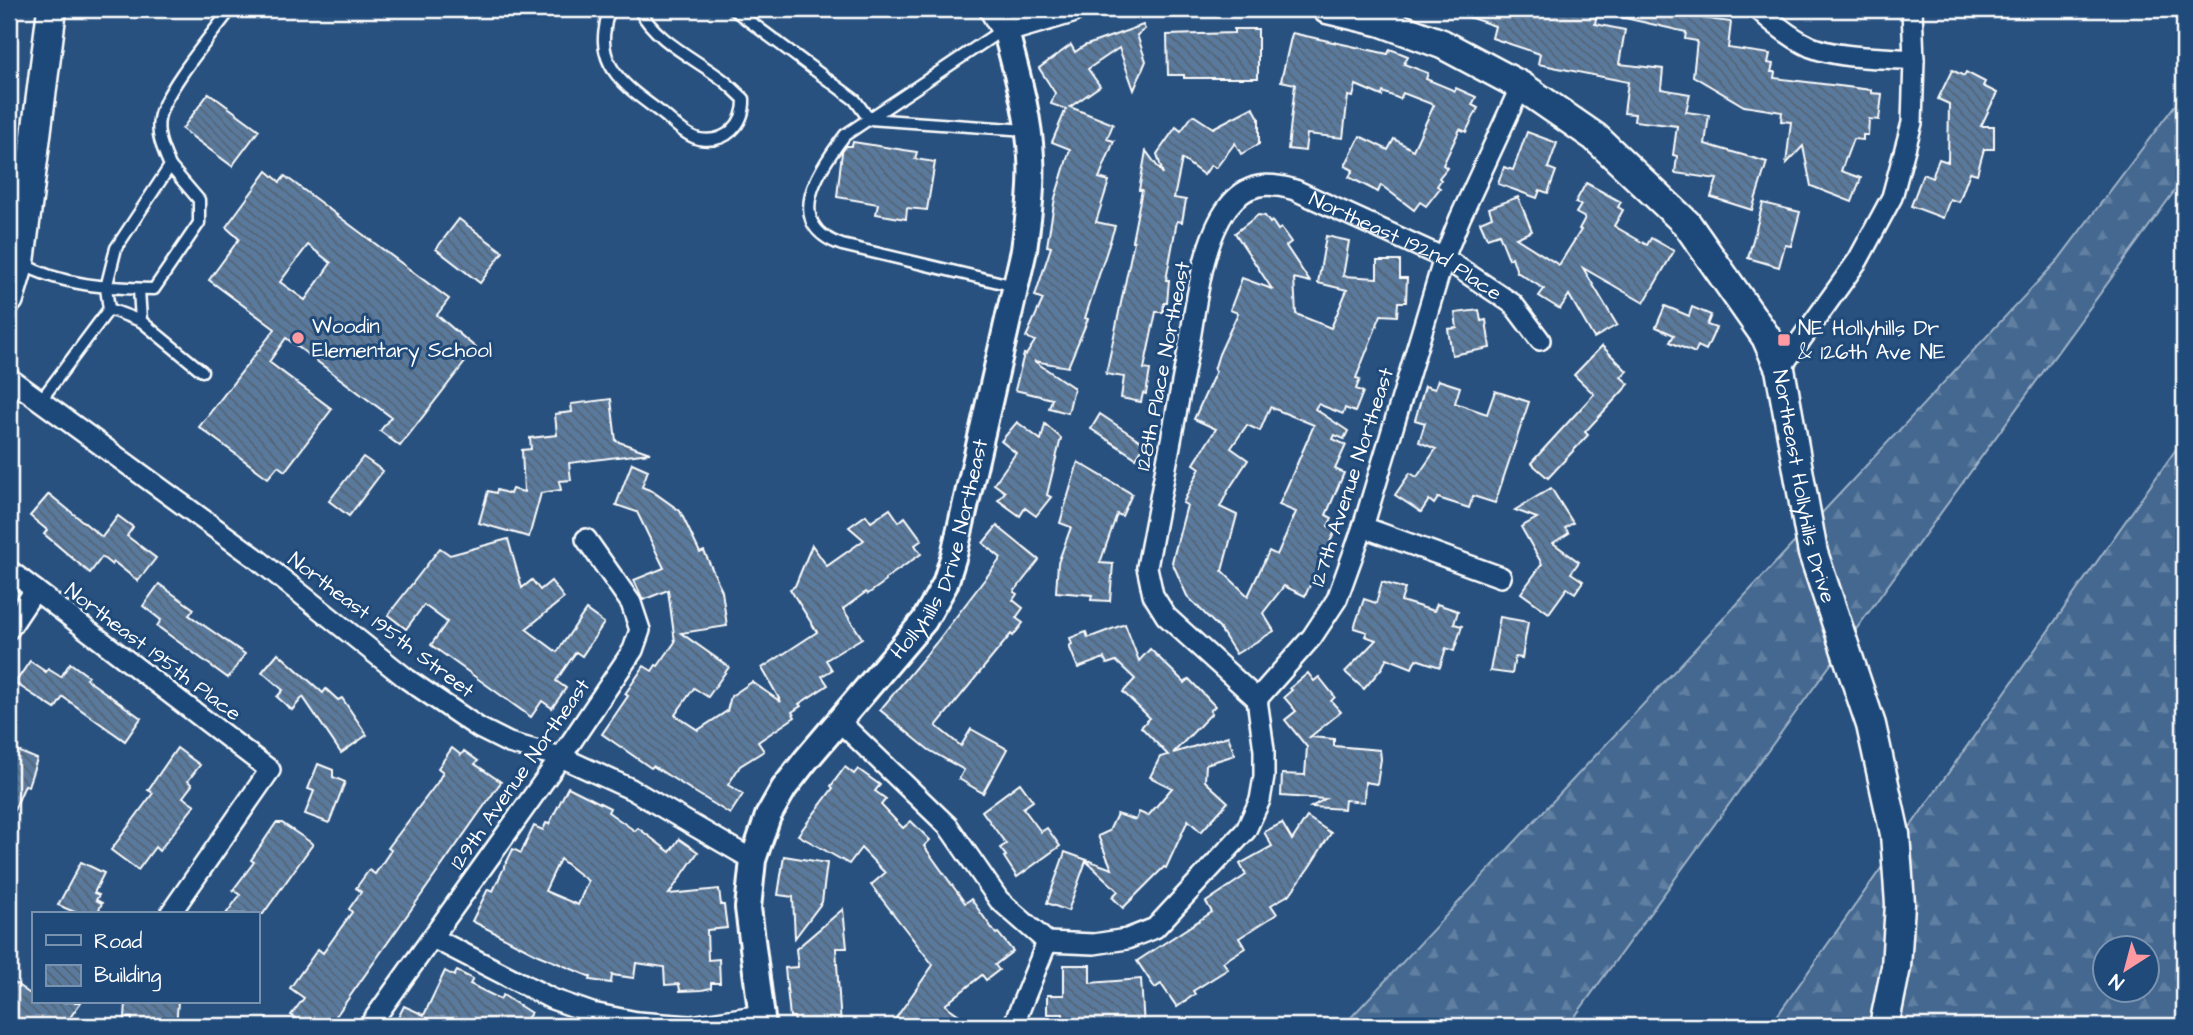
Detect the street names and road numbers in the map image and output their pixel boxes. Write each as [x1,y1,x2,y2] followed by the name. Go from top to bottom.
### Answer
[1305,184,1508,307] street label: Northeast 192nd Place
[1128,258,1198,473] street label: 128th Place Northeast
[1303,364,1401,590] street label: 127th Avenue Northeast
[1766,367,1843,607] street label: Northeast Hollyhills Drive
[883,435,995,665] street label: Hollyhills Drive Northeast
[282,545,481,705] street label: Northeast 195th Street
[59,576,247,728] street label: Northeast 195th Place
[443,672,597,875] street label: 129th Avenue Northeast

